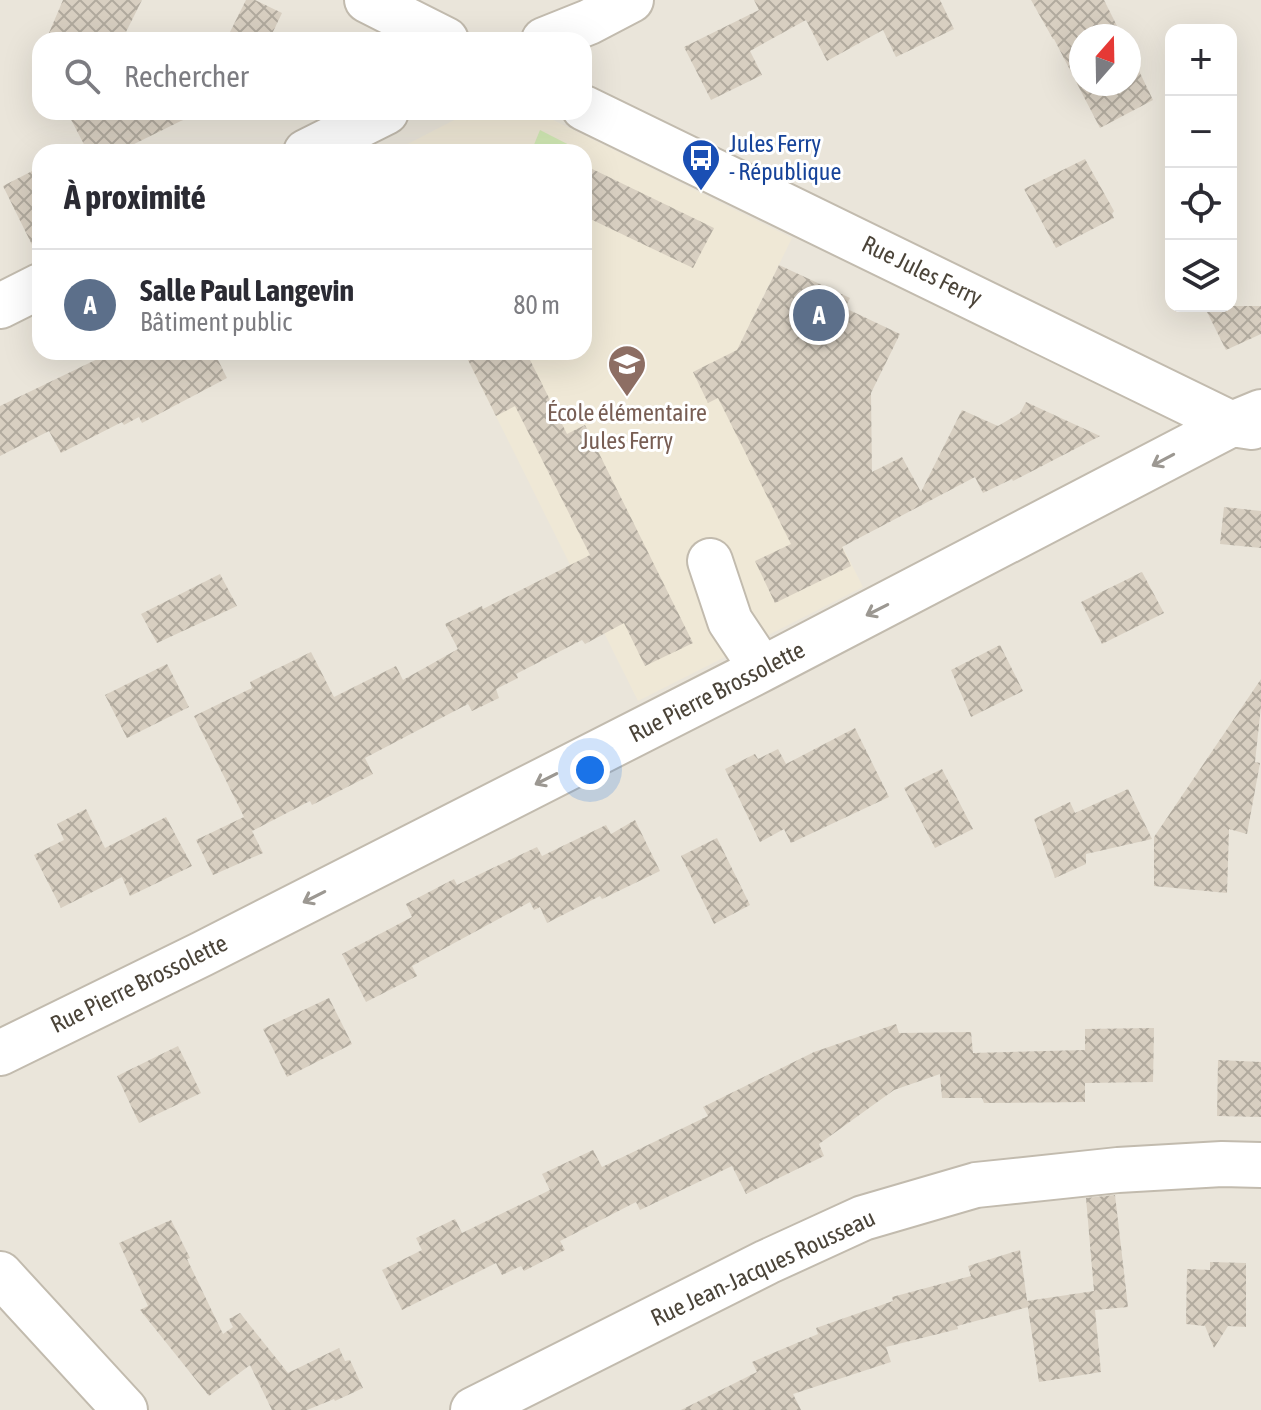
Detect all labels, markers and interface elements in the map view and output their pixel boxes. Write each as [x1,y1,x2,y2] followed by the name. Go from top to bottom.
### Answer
[1069,24,1141,96] north arrow
[1165,24,1237,312] map controls
[1165,24,1237,96] button: +
[32,32,592,120] search box
[60,54,104,98] icon: search
[124,59,249,93] text: Rechercher
[1165,96,1237,168] button: −
[729,130,841,185] place label: Jules Ferry - République
[680,137,722,192] bus stop icon: Jules Ferry - République
[1165,168,1237,240] button: locate
[64,177,206,216] text: À proximité
[858,230,987,311] street label: Rue Jules Ferry
[1165,240,1237,312] button: layers
[140,273,354,307] text: Salle Paul Langevin
[793,285,845,345] pin: A
[84,290,96,320] text: A
[513,290,560,320] text: 80 m
[140,307,292,337] text: Bâtiment public
[606,343,648,398] school or university icon: École élémentaire Jules Ferry
[547,399,707,454] place label: École élémentaire Jules Ferry
[1152,452,1176,468] one-way arrow
[866,602,890,618] one-way arrow
[625,636,809,747] street label: Rue Pierre Brossolette
[570,750,610,790] your location
[534,772,558,787] one-way arrow
[303,889,327,905] one-way arrow
[46,929,232,1038] street label: Rue Pierre Brossolette
[647,1204,879,1331] street label: Rue Jean-Jacques Rousseau

